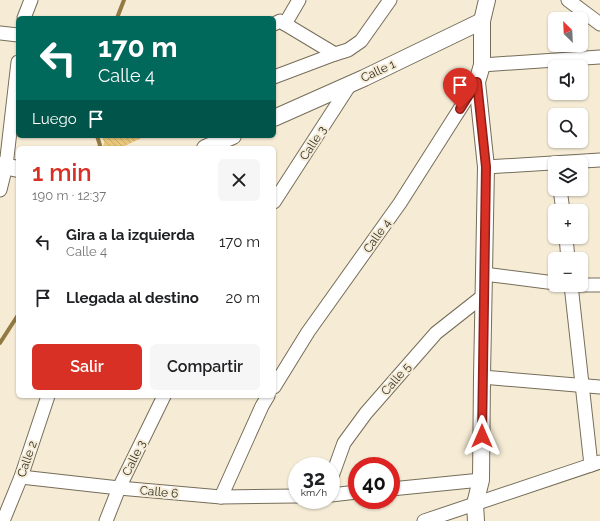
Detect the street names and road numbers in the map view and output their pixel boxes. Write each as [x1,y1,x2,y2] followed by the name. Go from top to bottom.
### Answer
[358,57,398,85] street label: Calle 1
[297,123,329,163] street label: Calle 3
[360,216,394,256] street label: Calle 4
[378,360,414,398] street label: Calle 5
[119,438,149,478] street label: Calle 3
[14,439,40,479] street label: Calle 2
[139,483,179,501] street label: Calle 6

